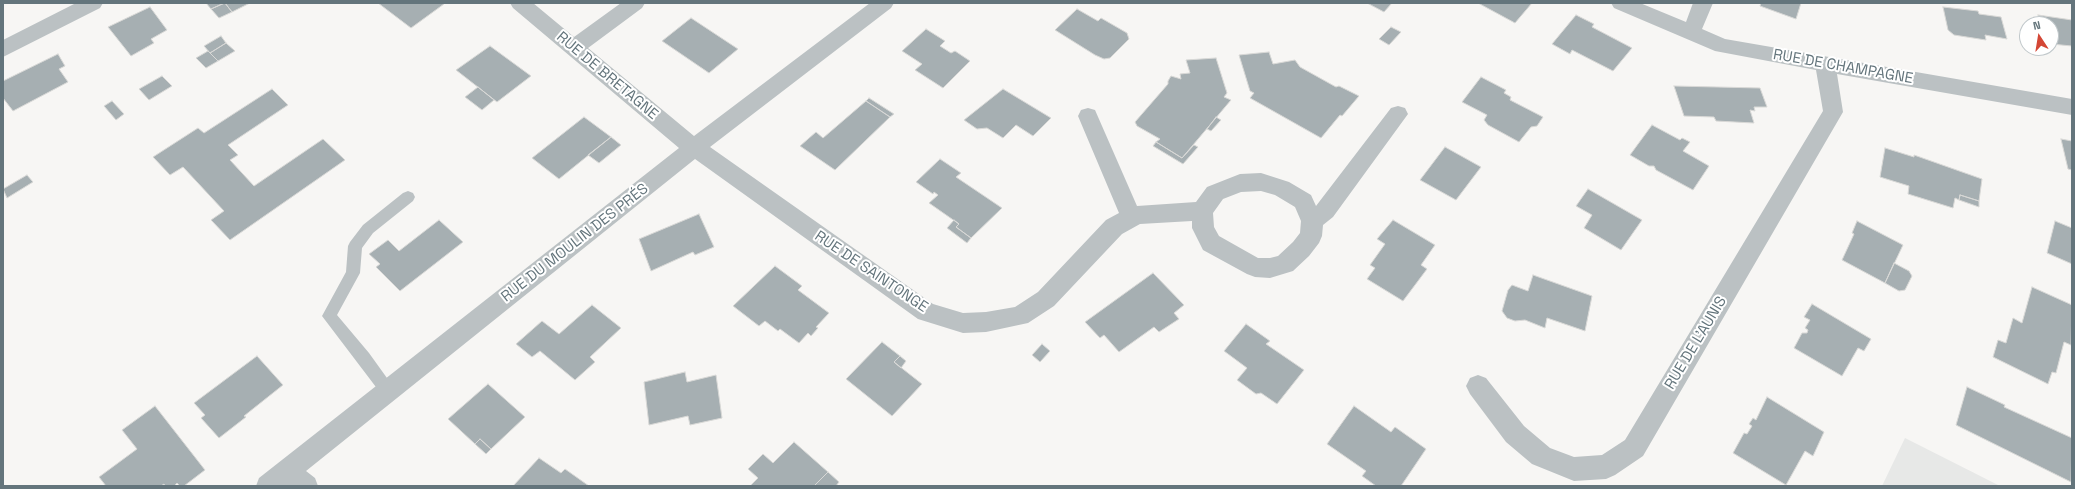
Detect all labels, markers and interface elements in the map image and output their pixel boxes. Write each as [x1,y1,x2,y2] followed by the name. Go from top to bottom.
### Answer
[2019,16,2059,56] north arrow
[2032,18,2042,33] text: N
[553,28,661,124] street label: RUE DE BRETAGNE
[1772,46,1914,88] street label: RUE DE CHAMPAGNE
[498,180,652,306] street label: RUE DU MOULIN DES PRÉS
[811,227,931,317] street label: RUE DE SAINTONGE
[1661,293,1731,393] street label: RUE DE L'AUNIS

